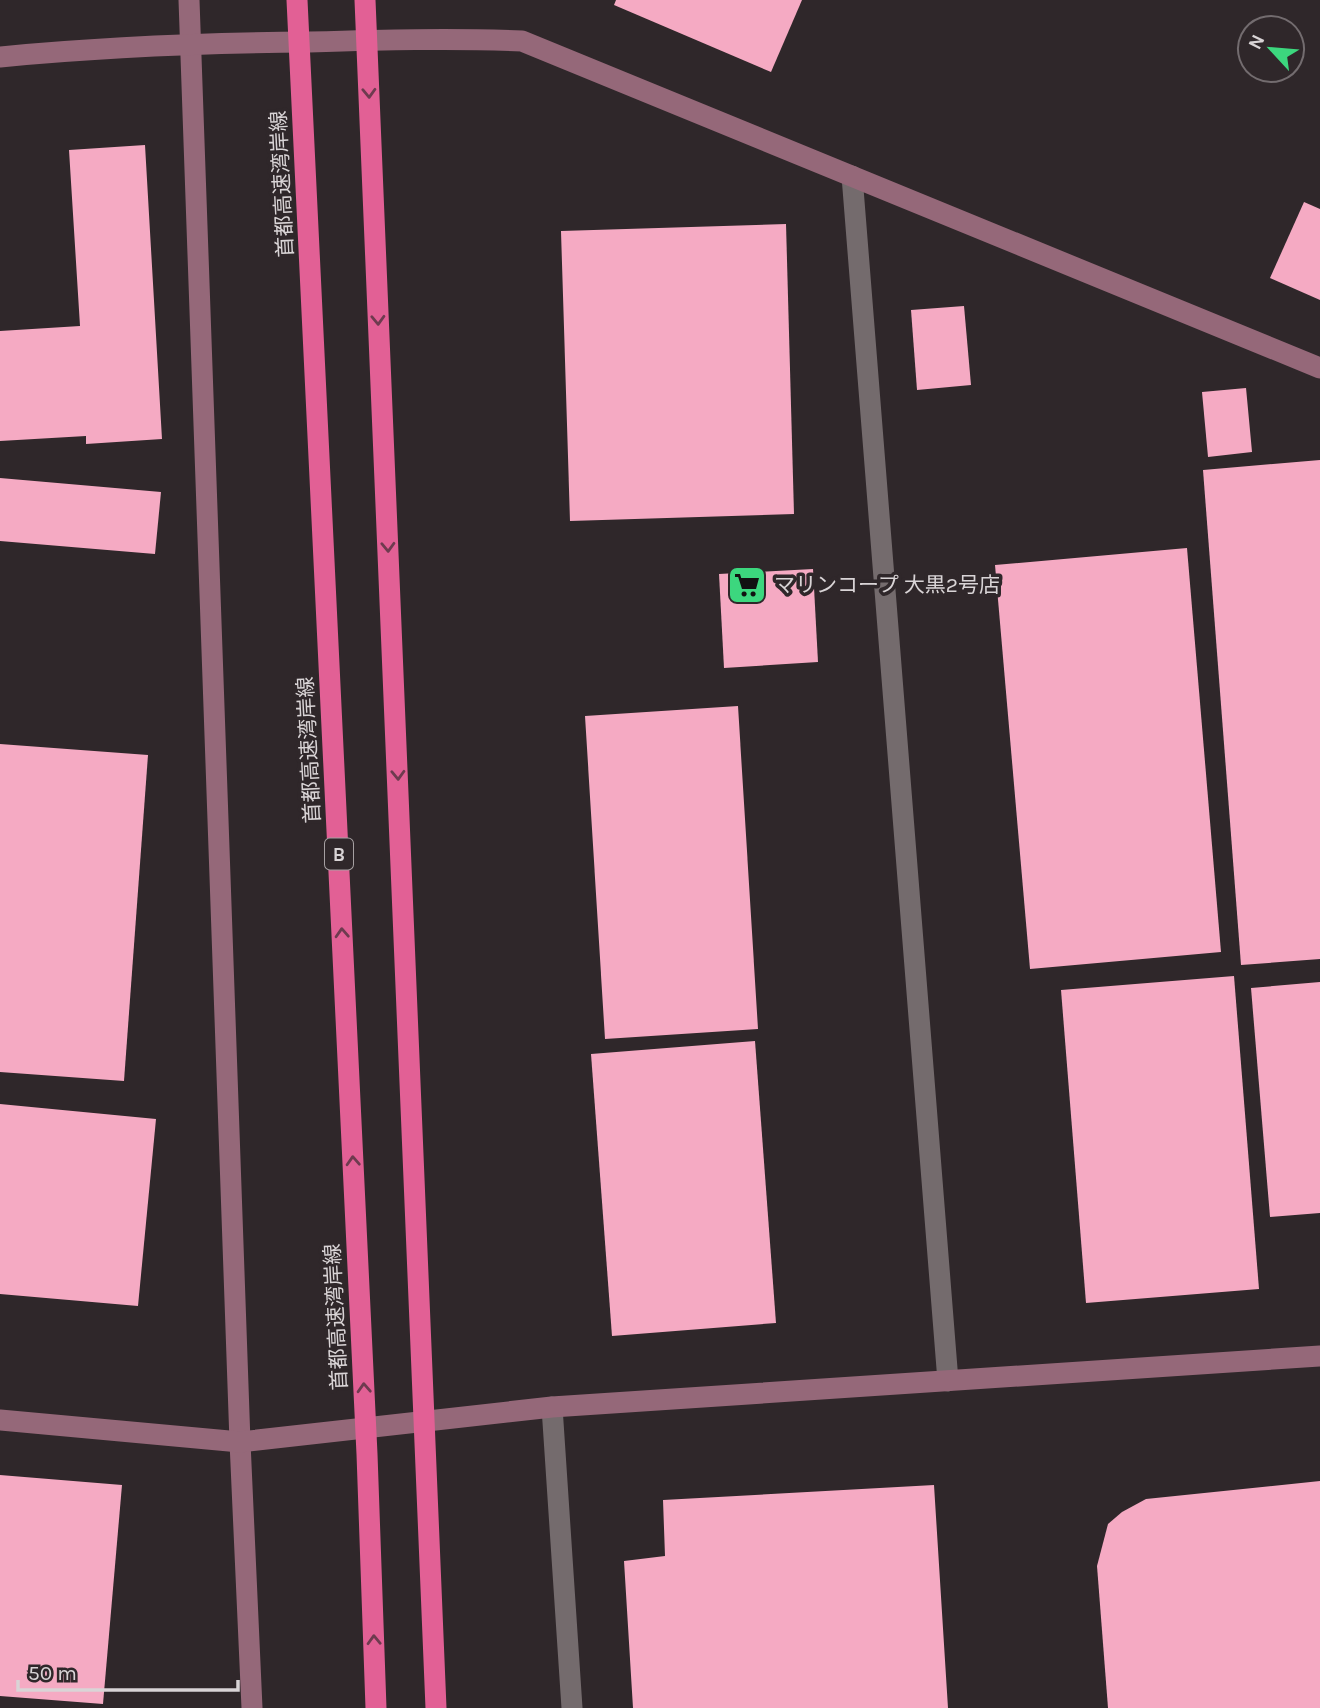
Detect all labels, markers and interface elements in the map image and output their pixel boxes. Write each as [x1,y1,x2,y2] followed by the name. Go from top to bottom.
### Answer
[1236,14,1306,84] north arrow
[1244,31,1269,53] text: N
[361,87,376,98] one-way arrow
[266,110,298,258] street label: 首都高速湾岸線
[371,315,386,326] one-way arrow
[381,542,396,553] one-way arrow
[726,564,768,606] supermarket icon: マリンコープ 大黒2号店
[774,573,1000,597] place label: マリンコープ 大黒2号店
[293,676,325,824] street label: 首都高速湾岸線
[390,769,405,780] one-way arrow
[325,838,353,870] road number: B
[335,928,350,939] one-way arrow
[346,1155,361,1166] one-way arrow
[320,1243,352,1391] street label: 首都高速湾岸線
[357,1382,372,1393] one-way arrow
[366,1634,381,1645] one-way arrow
[18,1648,238,1692] scale bar
[28,1661,77,1685] text: 50 m

